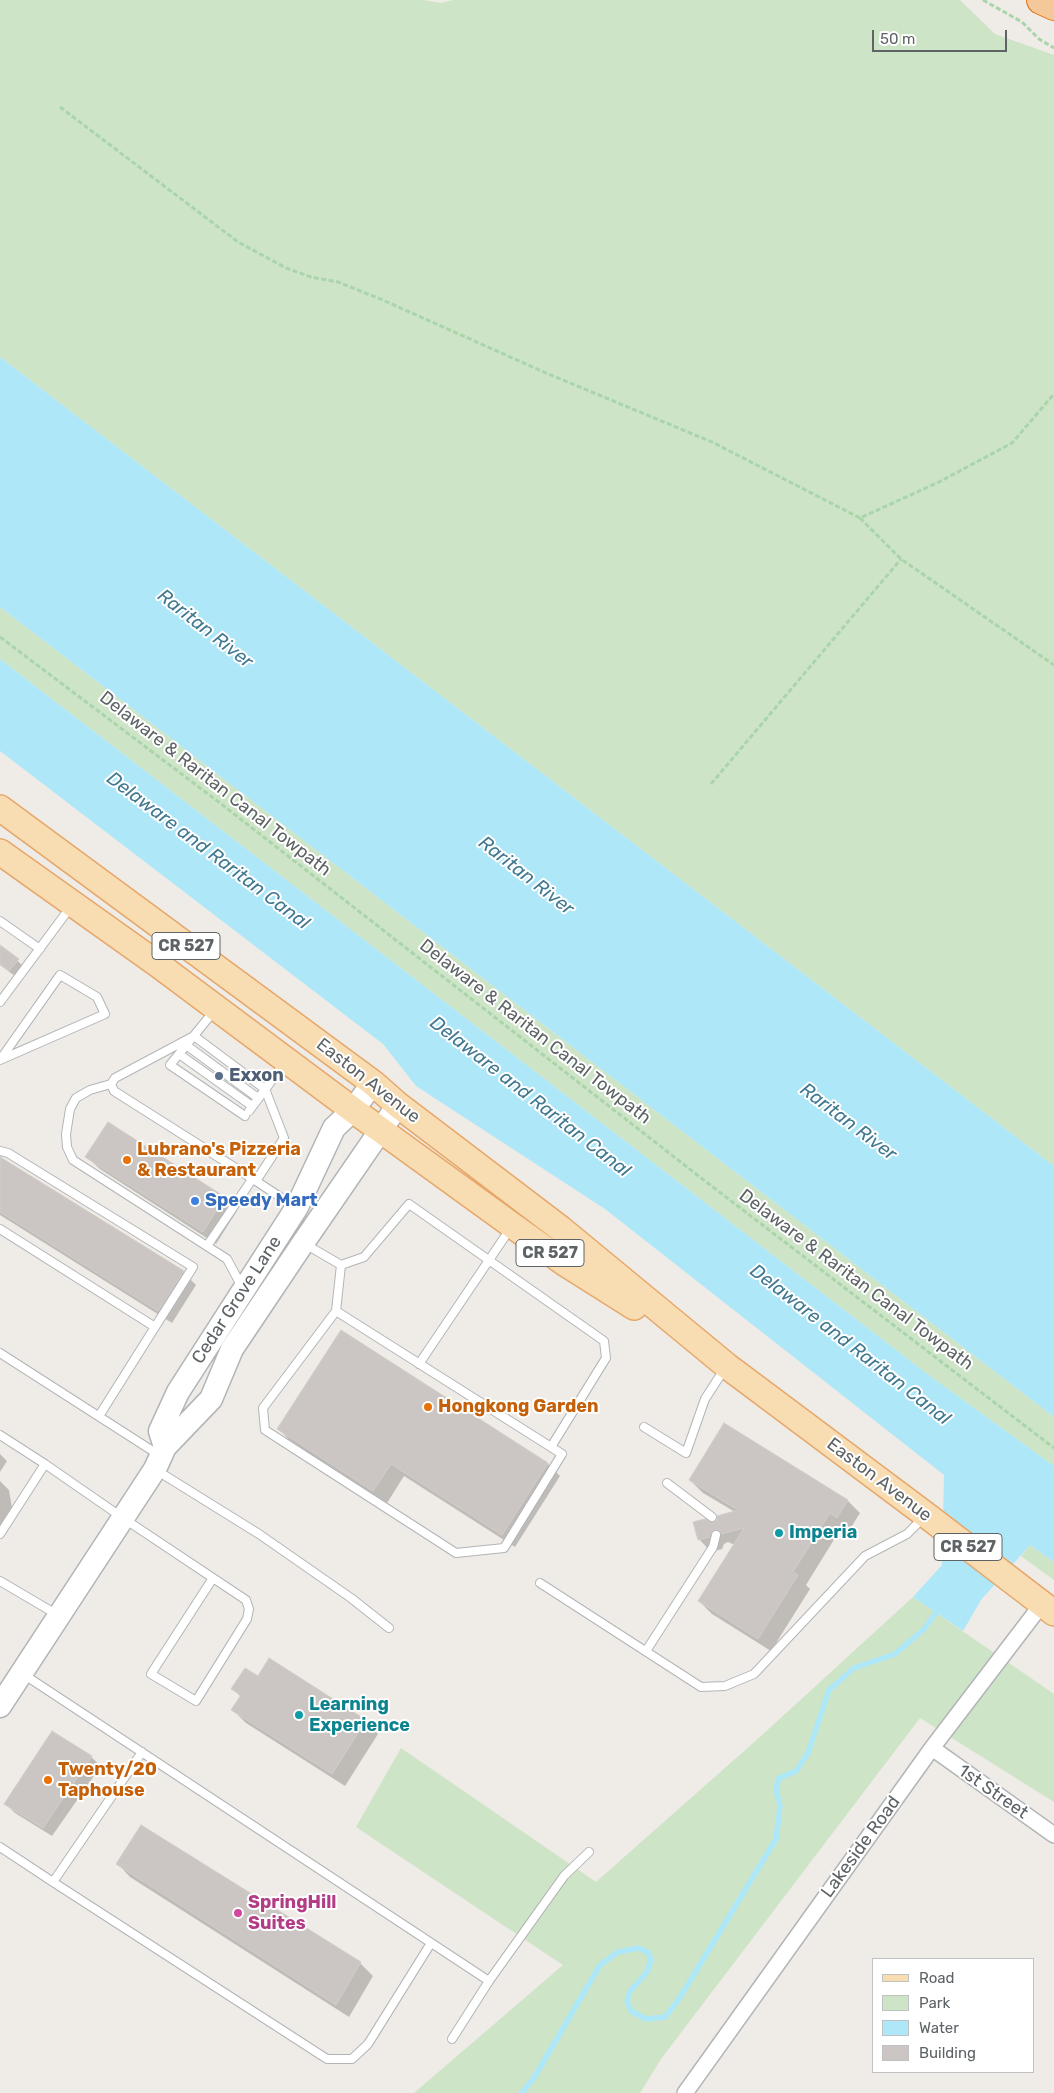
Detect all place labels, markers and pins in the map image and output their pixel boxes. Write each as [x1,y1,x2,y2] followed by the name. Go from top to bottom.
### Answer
[229,1065,284,1087] place label: Exxon
[213,1070,225,1082] marker: Exxon
[137,1139,301,1182] place label: Lubrano's Pizzeria & Restaurant
[121,1154,133,1166] marker: Lubrano's Pizzeria & Restaurant
[205,1190,318,1212] place label: Speedy Mart
[189,1195,201,1207] marker: Speedy Mart
[438,1396,599,1418] place label: Hongkong Garden
[422,1401,434,1413] marker: Hongkong Garden
[789,1522,857,1544] place label: Imperia
[773,1527,785,1539] marker: Imperia
[309,1694,410,1736] place label: Learning Experience
[293,1709,305,1721] marker: Learning Experience
[58,1759,157,1802] place label: Twenty/20 Taphouse
[42,1774,54,1786] marker: Twenty/20 Taphouse
[248,1892,336,1935] place label: SpringHill Suites
[232,1907,244,1919] marker: SpringHill Suites

